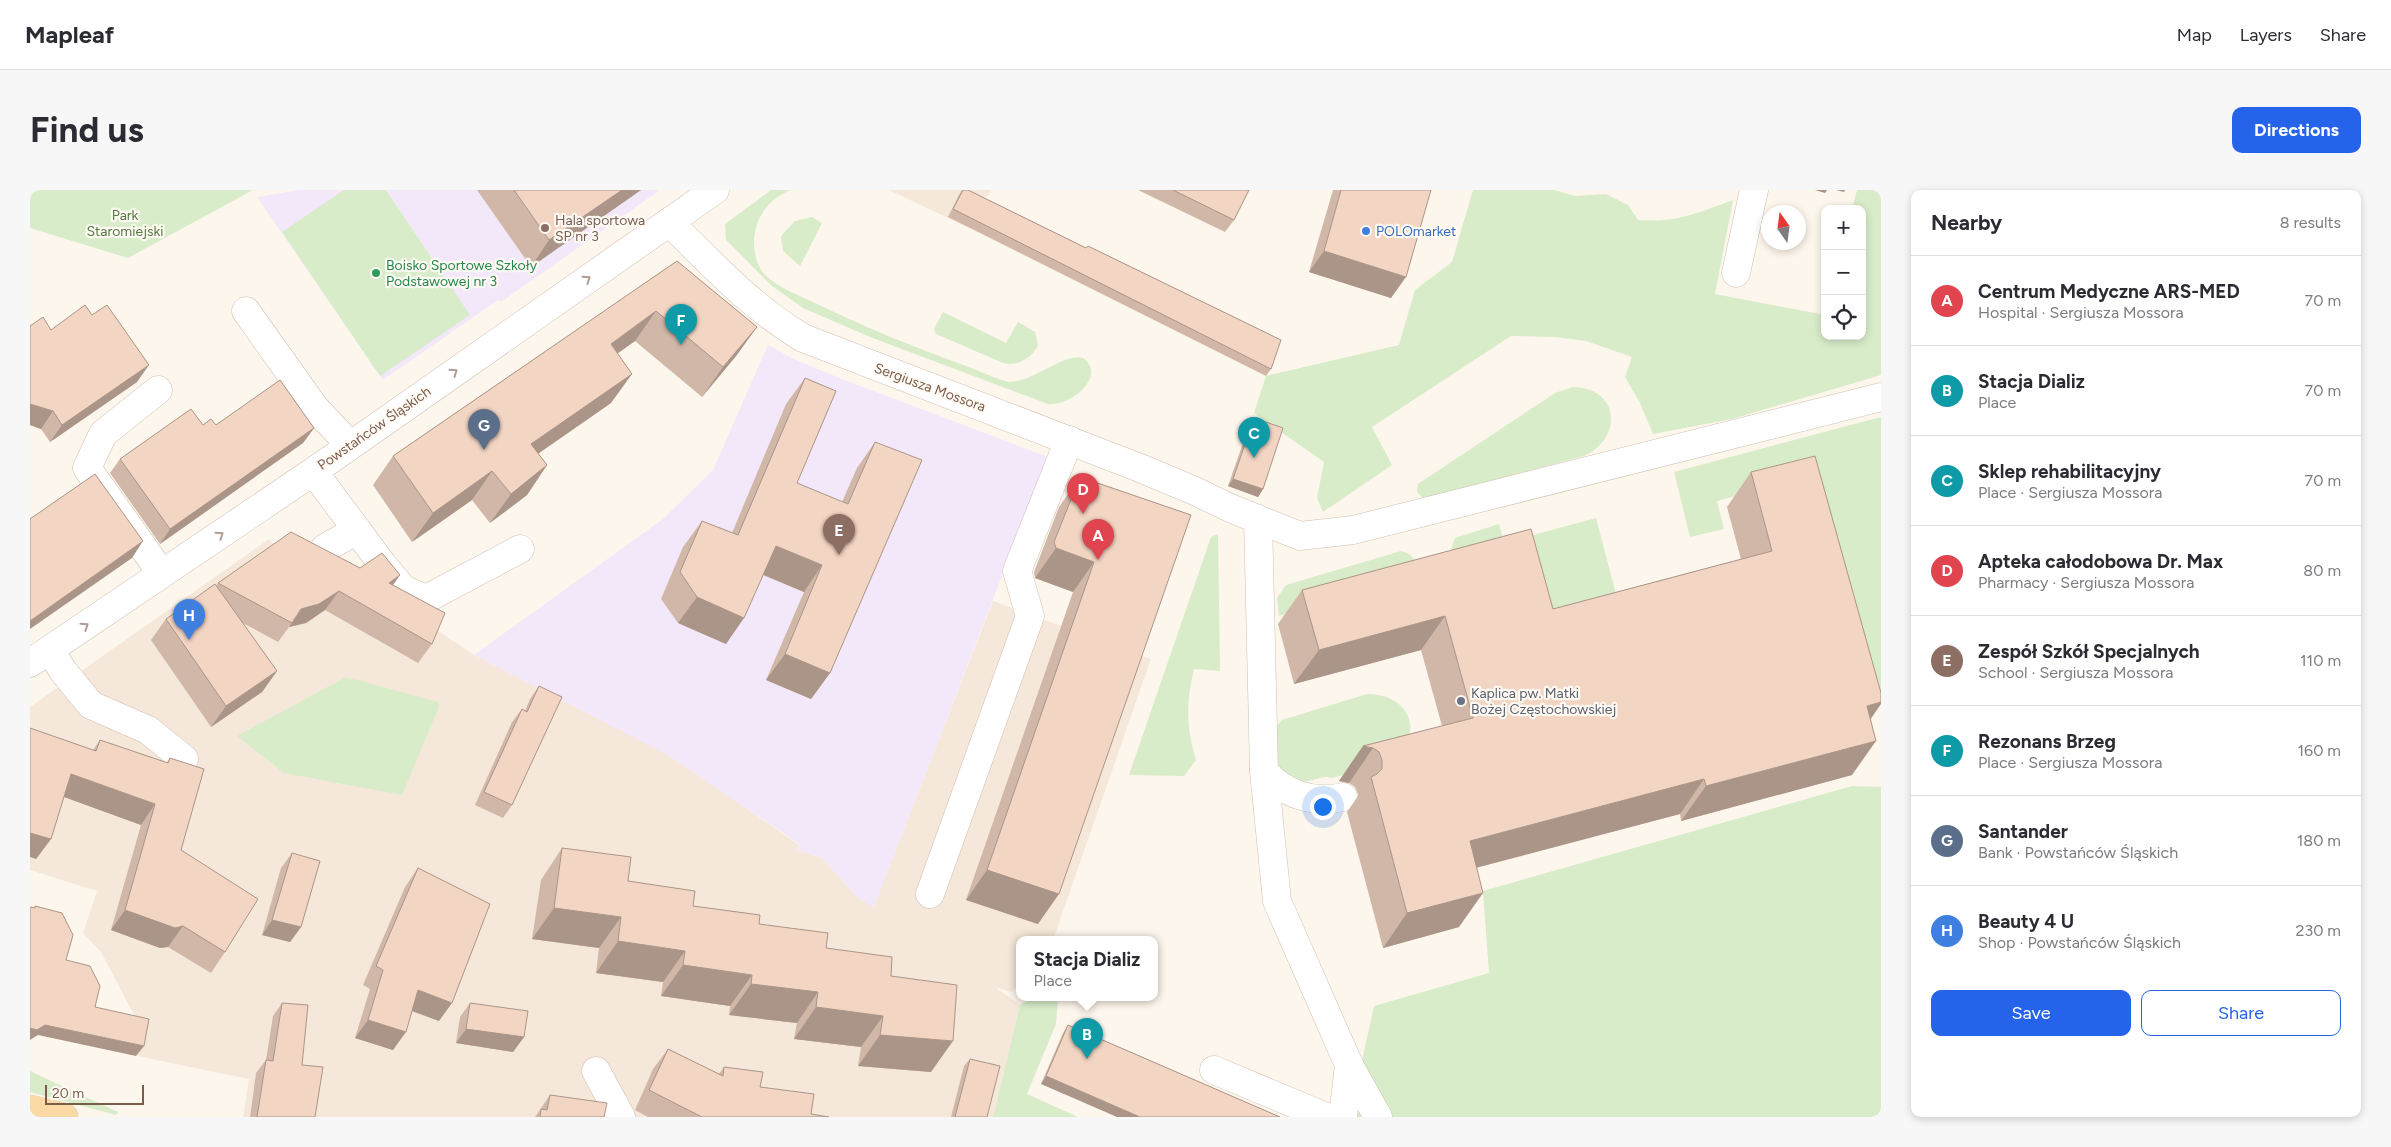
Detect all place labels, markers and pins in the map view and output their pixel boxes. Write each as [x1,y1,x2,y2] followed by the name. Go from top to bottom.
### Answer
[555,212,645,245] place label: Hala sportowa SP nr 3
[539,222,551,234] marker: Hala sportowa SP nr 3
[1376,223,1456,240] place label: POLOmarket
[1360,225,1372,237] marker: POLOmarket
[386,257,538,290] place label: Boisko Sportowe Szkoły Podstawowej nr 3
[370,267,382,279] marker: Boisko Sportowe Szkoły Podstawowej nr 3
[665,304,697,345] pin: F
[468,409,500,450] pin: G
[1238,417,1270,458] pin: C
[1067,473,1099,514] pin: D
[823,514,855,555] pin: E
[1082,519,1114,560] pin: A
[173,599,205,640] pin: H
[1471,685,1616,718] place label: Kaplica pw. Matki Bożej Częstochowskiej
[1455,695,1467,707] marker: Kaplica pw. Matki Bożej Częstochowskiej
[1071,1018,1103,1059] pin: B

